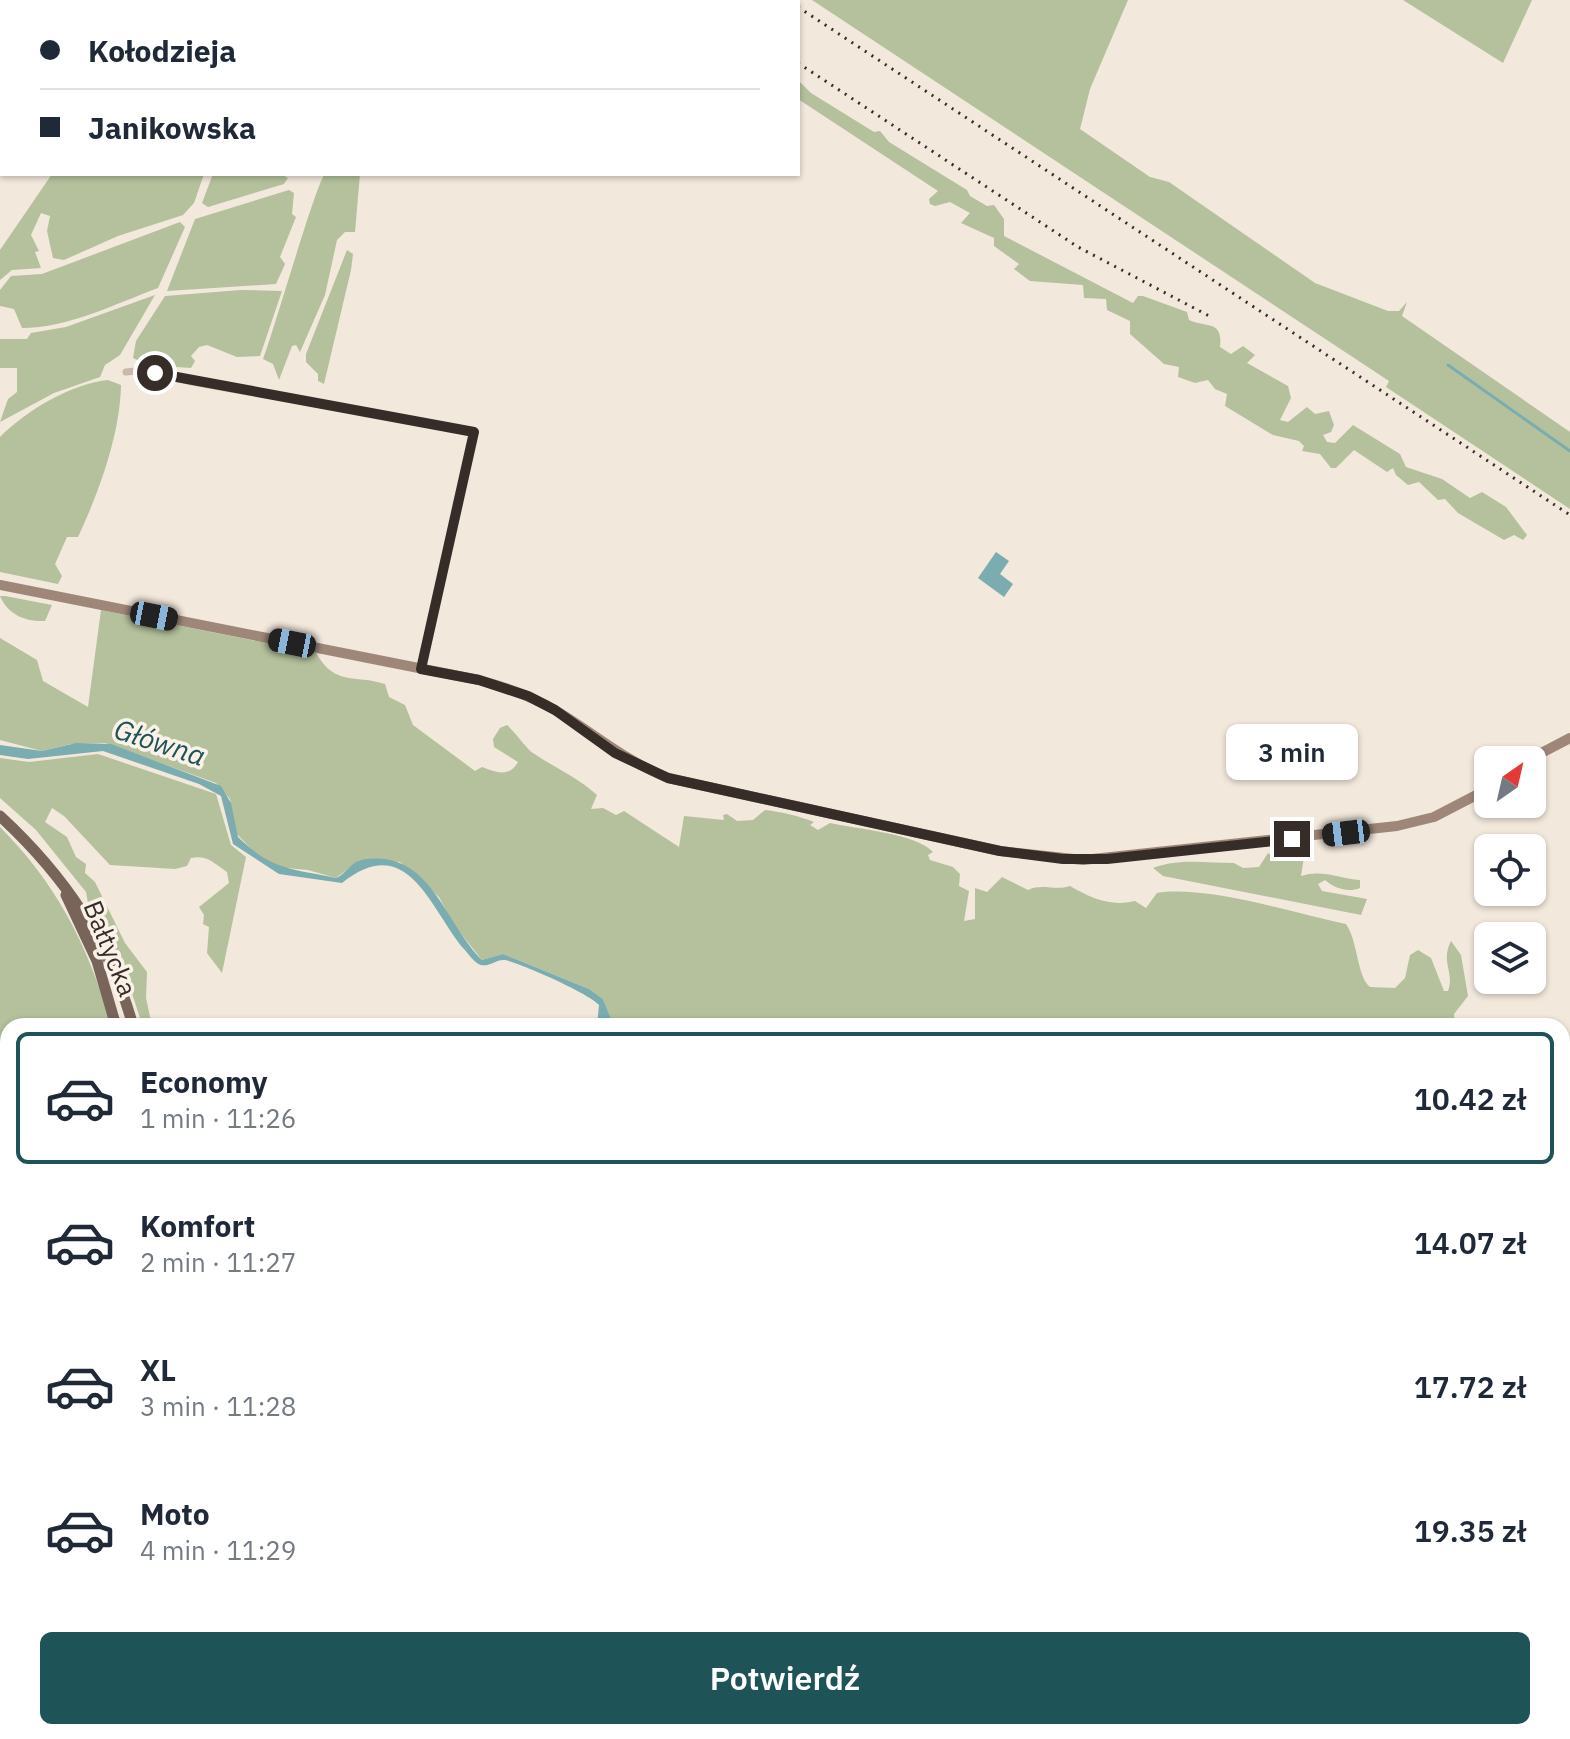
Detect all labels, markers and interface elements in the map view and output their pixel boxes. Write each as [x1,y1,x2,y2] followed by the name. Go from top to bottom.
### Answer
[88,31,236,70] text: Kołodzieja
[88,108,256,147] text: Janikowska
[137,355,173,391] route start
[128,600,180,632] car
[266,627,318,659] car
[110,710,210,774] water label: Główna
[1226,723,1358,779] callout: 3 min
[1258,735,1326,769] text: 3 min
[1474,746,1546,818] north arrow
[1474,746,1546,994] map controls
[1321,818,1371,848] car
[1274,821,1310,857] route end
[1474,834,1546,906] button: locate
[76,895,146,1001] street label: Bałtycka
[1474,922,1546,994] button: layers
[44,1062,116,1134] icon: car
[140,1062,268,1101] text: Economy
[1414,1079,1526,1118] text: 10.42 zł
[140,1101,296,1135] text: 1 min · 11:26
[44,1206,116,1278] icon: car
[140,1206,255,1245] text: Komfort
[1414,1223,1526,1262] text: 14.07 zł
[140,1245,296,1279] text: 2 min · 11:27
[44,1350,116,1422] icon: car
[140,1350,176,1389] text: XL
[1414,1367,1526,1406] text: 17.72 zł
[140,1389,296,1423] text: 3 min · 11:28
[44,1494,116,1566] icon: car
[140,1494,210,1533] text: Moto
[1414,1511,1526,1550] text: 19.35 zł
[140,1533,296,1567] text: 4 min · 11:29
[40,1632,1530,1724] button: Potwierdź

